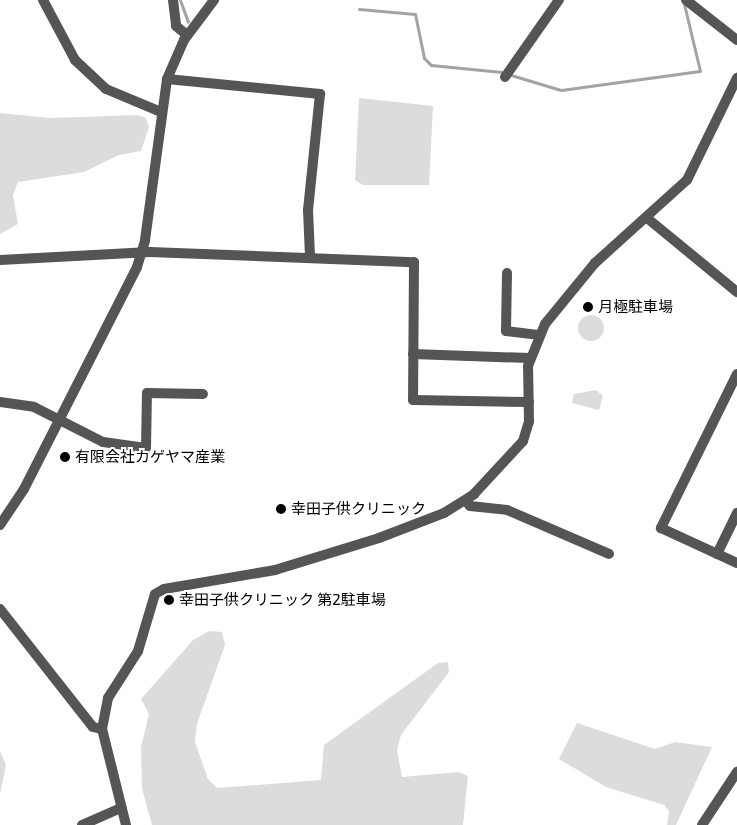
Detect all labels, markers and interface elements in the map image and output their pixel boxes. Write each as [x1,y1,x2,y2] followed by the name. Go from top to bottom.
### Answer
[598,298,673,316] place label: 月極駐車場
[582,301,594,313] marker: 月極駐車場
[75,448,225,466] place label: 有限会社カゲヤマ産業
[59,451,71,463] marker: 有限会社カゲヤマ産業
[291,500,426,518] place label: 幸田子供クリニック
[275,503,287,515] marker: 幸田子供クリニック
[179,591,386,609] place label: 幸田子供クリニック 第2駐車場
[163,594,175,606] marker: 幸田子供クリニック 第2駐車場

